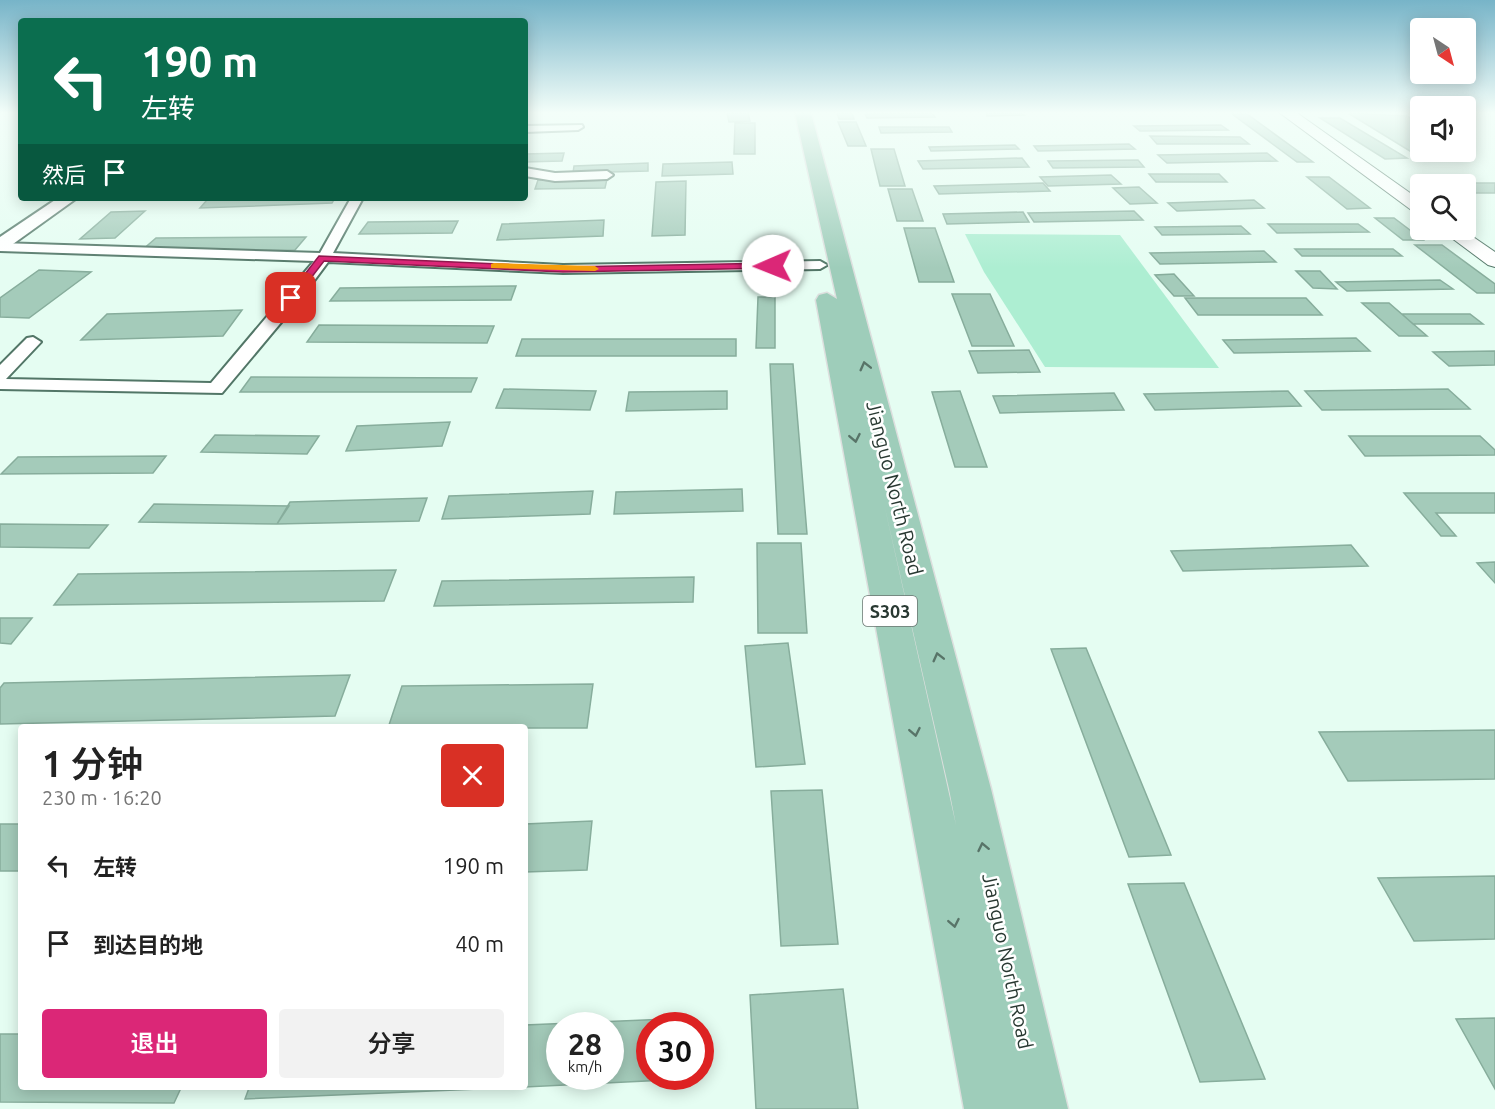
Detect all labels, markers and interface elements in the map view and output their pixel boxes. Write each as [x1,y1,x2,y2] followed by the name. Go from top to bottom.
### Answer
[1410,18,1476,84] north arrow
[1410,18,1476,240] map controls
[141,38,258,85] text: 190 m
[42,42,120,120] icon: left
[141,93,195,123] text: 左转
[1410,96,1476,162] button: sound
[98,156,131,189] icon: arrive
[42,162,86,187] text: 然后
[1410,174,1476,240] button: search
[741,234,805,298] position arrow
[265,272,316,323] pin
[274,281,307,314] icon: arrive
[860,361,873,371] one-way arrow
[862,398,928,578] street label: Jianguo North Road
[848,433,861,443] one-way arrow
[863,596,917,626] road number: S303
[932,652,945,662] one-way arrow
[908,727,921,737] one-way arrow
[42,743,143,784] text: 1 分钟
[441,744,504,807] button: close
[42,786,162,809] text: 230 m · 16:20
[977,842,990,852] one-way arrow
[42,849,75,882] icon: left
[443,853,504,878] text: 190 m
[93,854,137,879] text: 左转
[978,871,1038,1051] street label: Jianguo North Road
[947,918,960,928] one-way arrow
[42,927,75,960] icon: arrive
[455,931,504,956] text: 40 m
[93,932,203,957] text: 到达目的地
[42,1009,267,1078] button: 退出
[279,1009,504,1078] button: 分享
[636,1012,714,1090] speed limit sign: 30
[568,1027,602,1061] text: 28
[568,1058,602,1075] text: km/h

